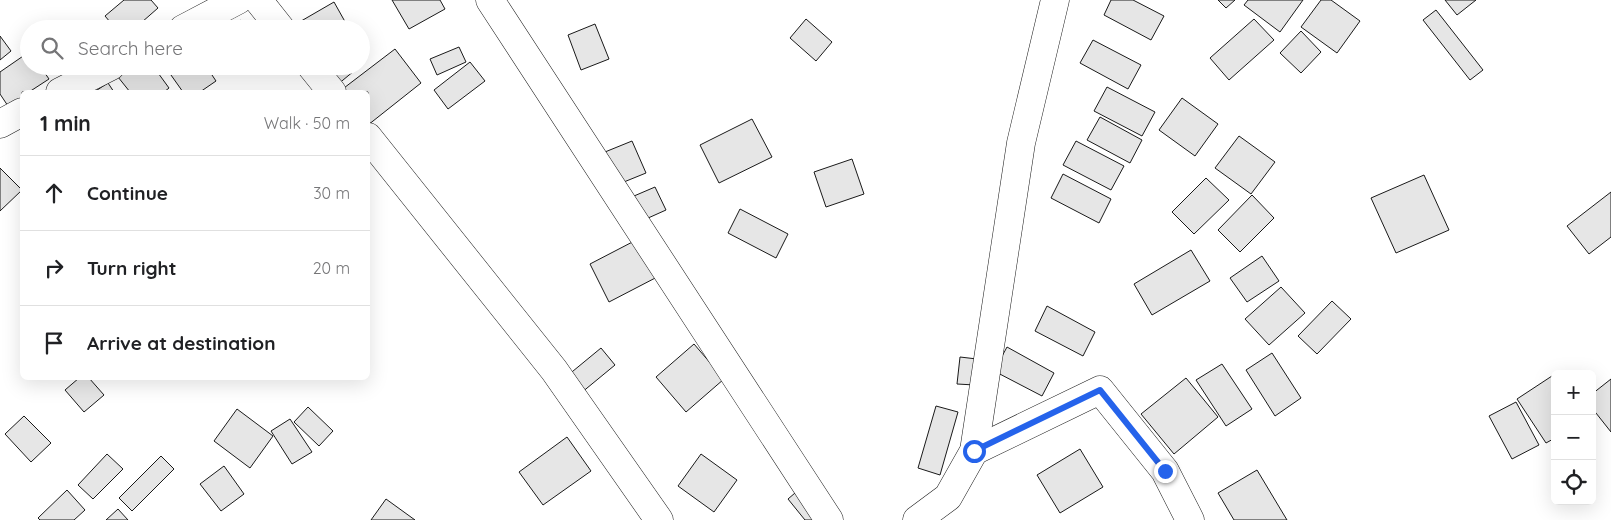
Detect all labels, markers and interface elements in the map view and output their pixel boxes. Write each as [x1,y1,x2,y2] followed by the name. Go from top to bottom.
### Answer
[20,20,370,75] search box
[38,34,66,62] icon: search
[78,36,183,60] text: Search here
[40,110,91,136] text: 1 min
[264,113,350,133] text: Walk · 50 m
[40,179,68,207] icon: ahead
[87,181,168,205] text: Continue
[313,183,350,203] text: 30 m
[40,254,68,282] icon: right
[87,256,176,280] text: Turn right
[313,258,350,278] text: 20 m
[40,329,68,357] icon: arrive
[87,331,276,355] text: Arrive at destination
[1551,370,1596,505] map controls
[1551,370,1596,415] button: +
[1551,415,1596,460] button: −
[963,440,986,463] route start
[1154,460,1177,483] route end
[1551,460,1596,505] button: locate

